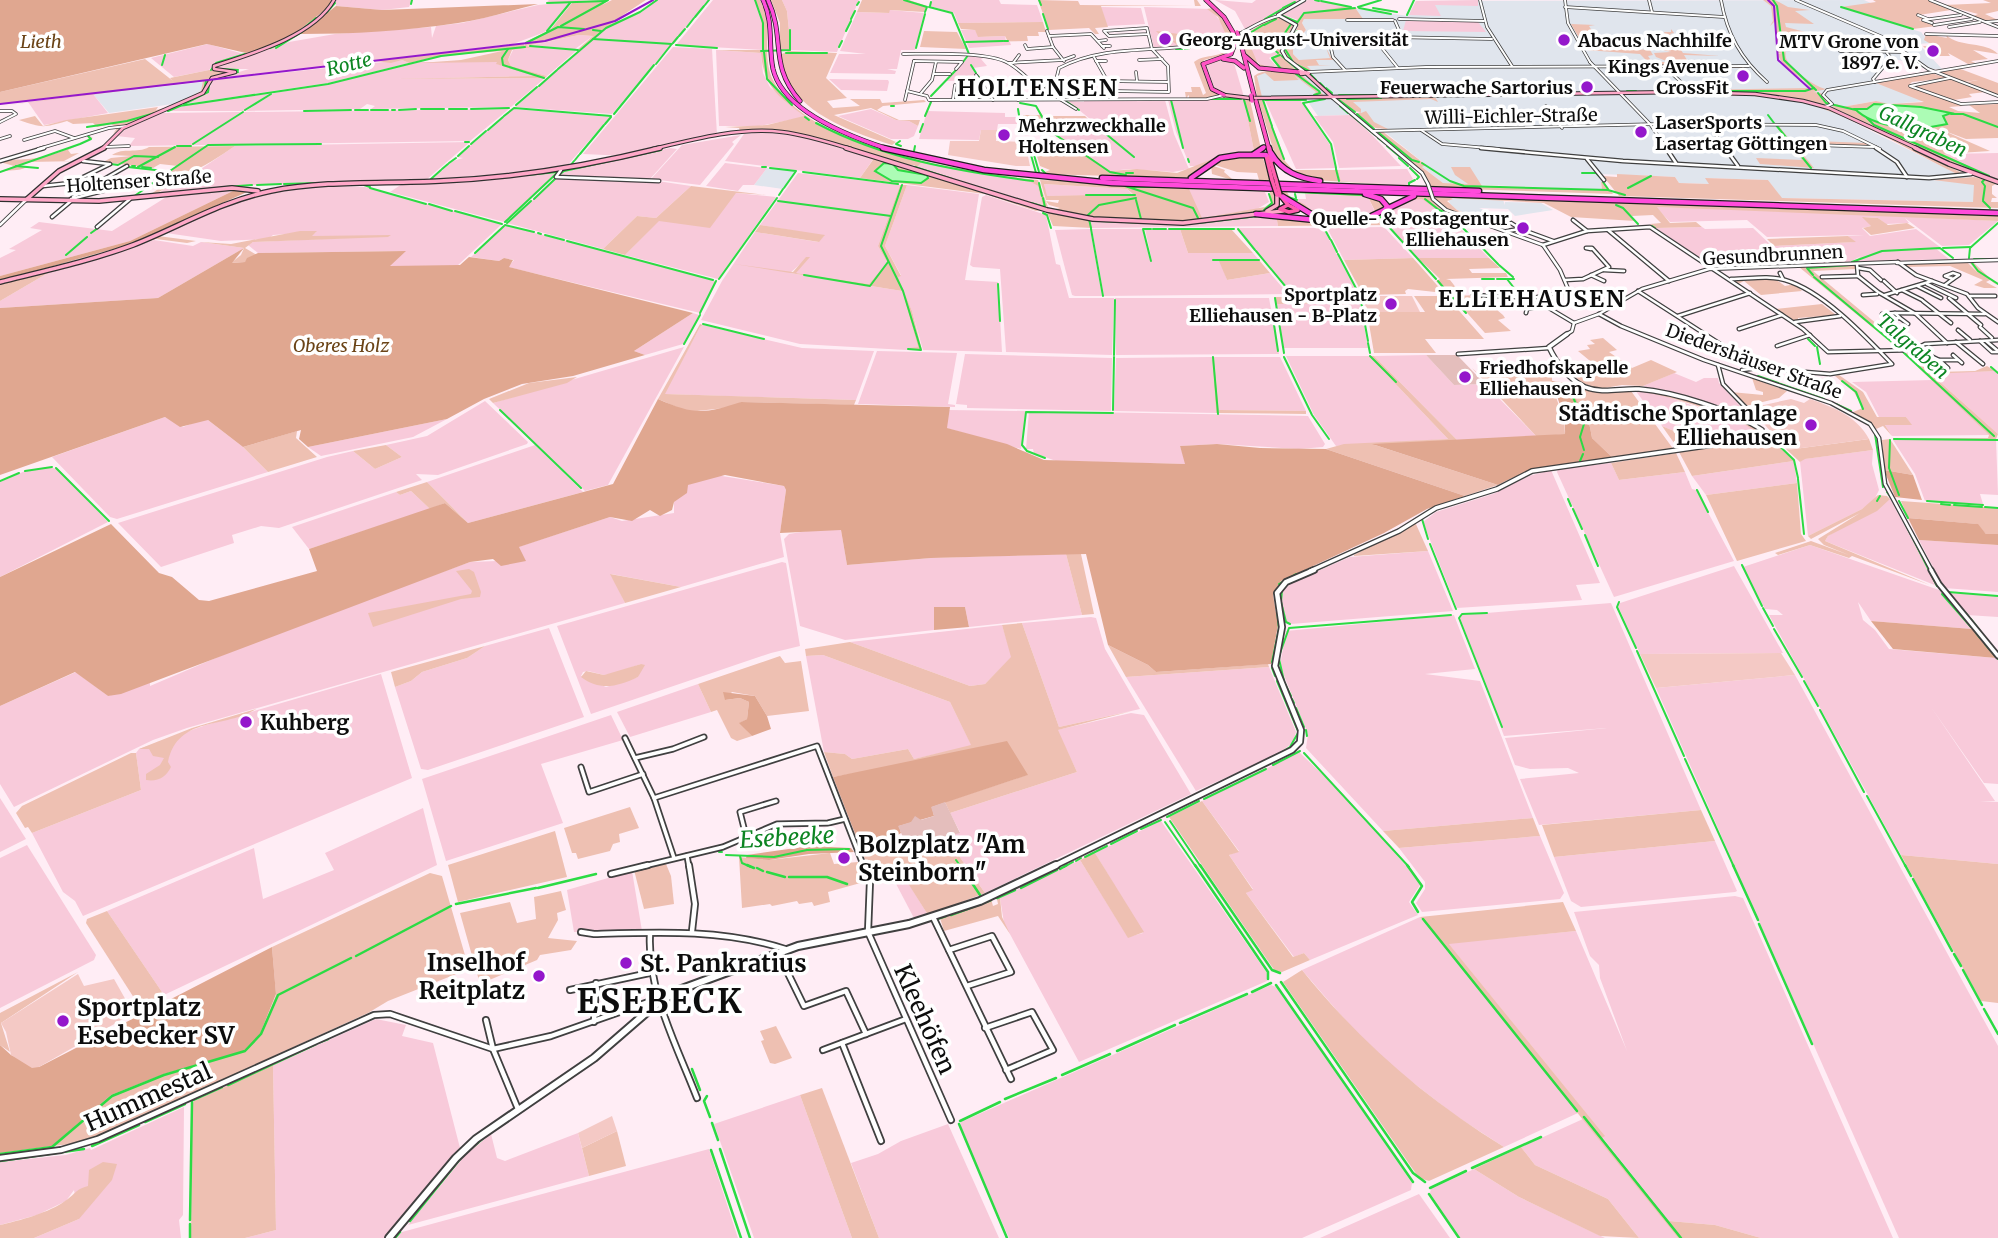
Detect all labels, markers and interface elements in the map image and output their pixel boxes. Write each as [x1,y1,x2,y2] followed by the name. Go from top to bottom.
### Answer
[1179,28,1409,51] place label: Georg-August-Universität
[1577,29,1732,52] place label: Abacus Nachhilfe
[20,30,62,53] park label: Lieth
[1779,30,1919,74] place label: MTV Grone von 1897 e. V.
[1157,31,1173,47] marker: Georg-August-Universität
[1556,32,1572,48] marker: Abacus Nachhilfe
[1925,43,1941,59] marker: MTV Grone von 1897 e. V.
[324,47,374,81] water label: Rotte
[1608,55,1730,99] place label: Kings Avenue CrossFit
[1735,68,1751,84] marker: Kings Avenue CrossFit
[957,73,1119,102] district label: HOLTENSEN
[1380,76,1573,99] place label: Feuerwache Sartorius
[1579,79,1595,95] marker: Feuerwache Sartorius
[1875,100,1971,162] water label: Gallgraben
[1423,103,1598,129] street label: Willi-Eichler-Straße
[1655,111,1827,155] place label: LaserSports Lasertag Göttingen
[1018,114,1166,158] place label: Mehrzweckhalle Holtensen
[1633,124,1649,140] marker: LaserSports Lasertag Göttingen
[996,127,1012,143] marker: Mehrzweckhalle Holtensen
[66,164,212,198] street label: Holtenser Straße
[1312,207,1509,251] place label: Quelle- & Postagentur Elliehausen
[1515,220,1531,236] marker: Quelle- & Postagentur Elliehausen
[1702,240,1844,270] street label: Gesundbrunnen
[1189,283,1377,327] place label: Sportplatz Elliehausen - B-Platz
[1438,284,1626,313] district label: ELLIEHAUSEN
[1383,296,1399,312] marker: Sportplatz Elliehausen - B-Platz
[1872,308,1954,384] water label: Talgraben
[1663,318,1845,404] street label: Diedershäuser Straße
[293,334,390,357] park label: Oberes Holz
[1479,356,1629,400] place label: Friedhofskapelle Elliehausen
[1457,369,1473,385] marker: Friedhofskapelle Elliehausen
[1558,400,1797,451] place label: Städtische Sportanlage Elliehausen
[1803,417,1819,433] marker: Städtische Sportanlage Elliehausen
[260,709,349,736] place label: Kuhberg
[238,714,254,730] marker: Kuhberg
[739,820,835,854] water label: Esebeeke
[858,829,1025,888] place label: Bolzplatz "Am Steinborn"
[836,850,852,866] marker: Bolzplatz "Am Steinborn"
[418,947,526,1006] place label: Inselhof Reitplatz
[640,948,807,979] place label: St. Pankratius
[618,955,634,971] marker: St. Pankratius
[887,959,963,1079] street label: Kleehöfen
[531,968,547,984] marker: Inselhof Reitplatz
[576,981,744,1022] district label: ESEBECK
[77,992,235,1051] place label: Sportplatz Esebecker SV
[55,1013,71,1029] marker: Sportplatz Esebecker SV
[80,1055,216,1139] street label: Hummestal

